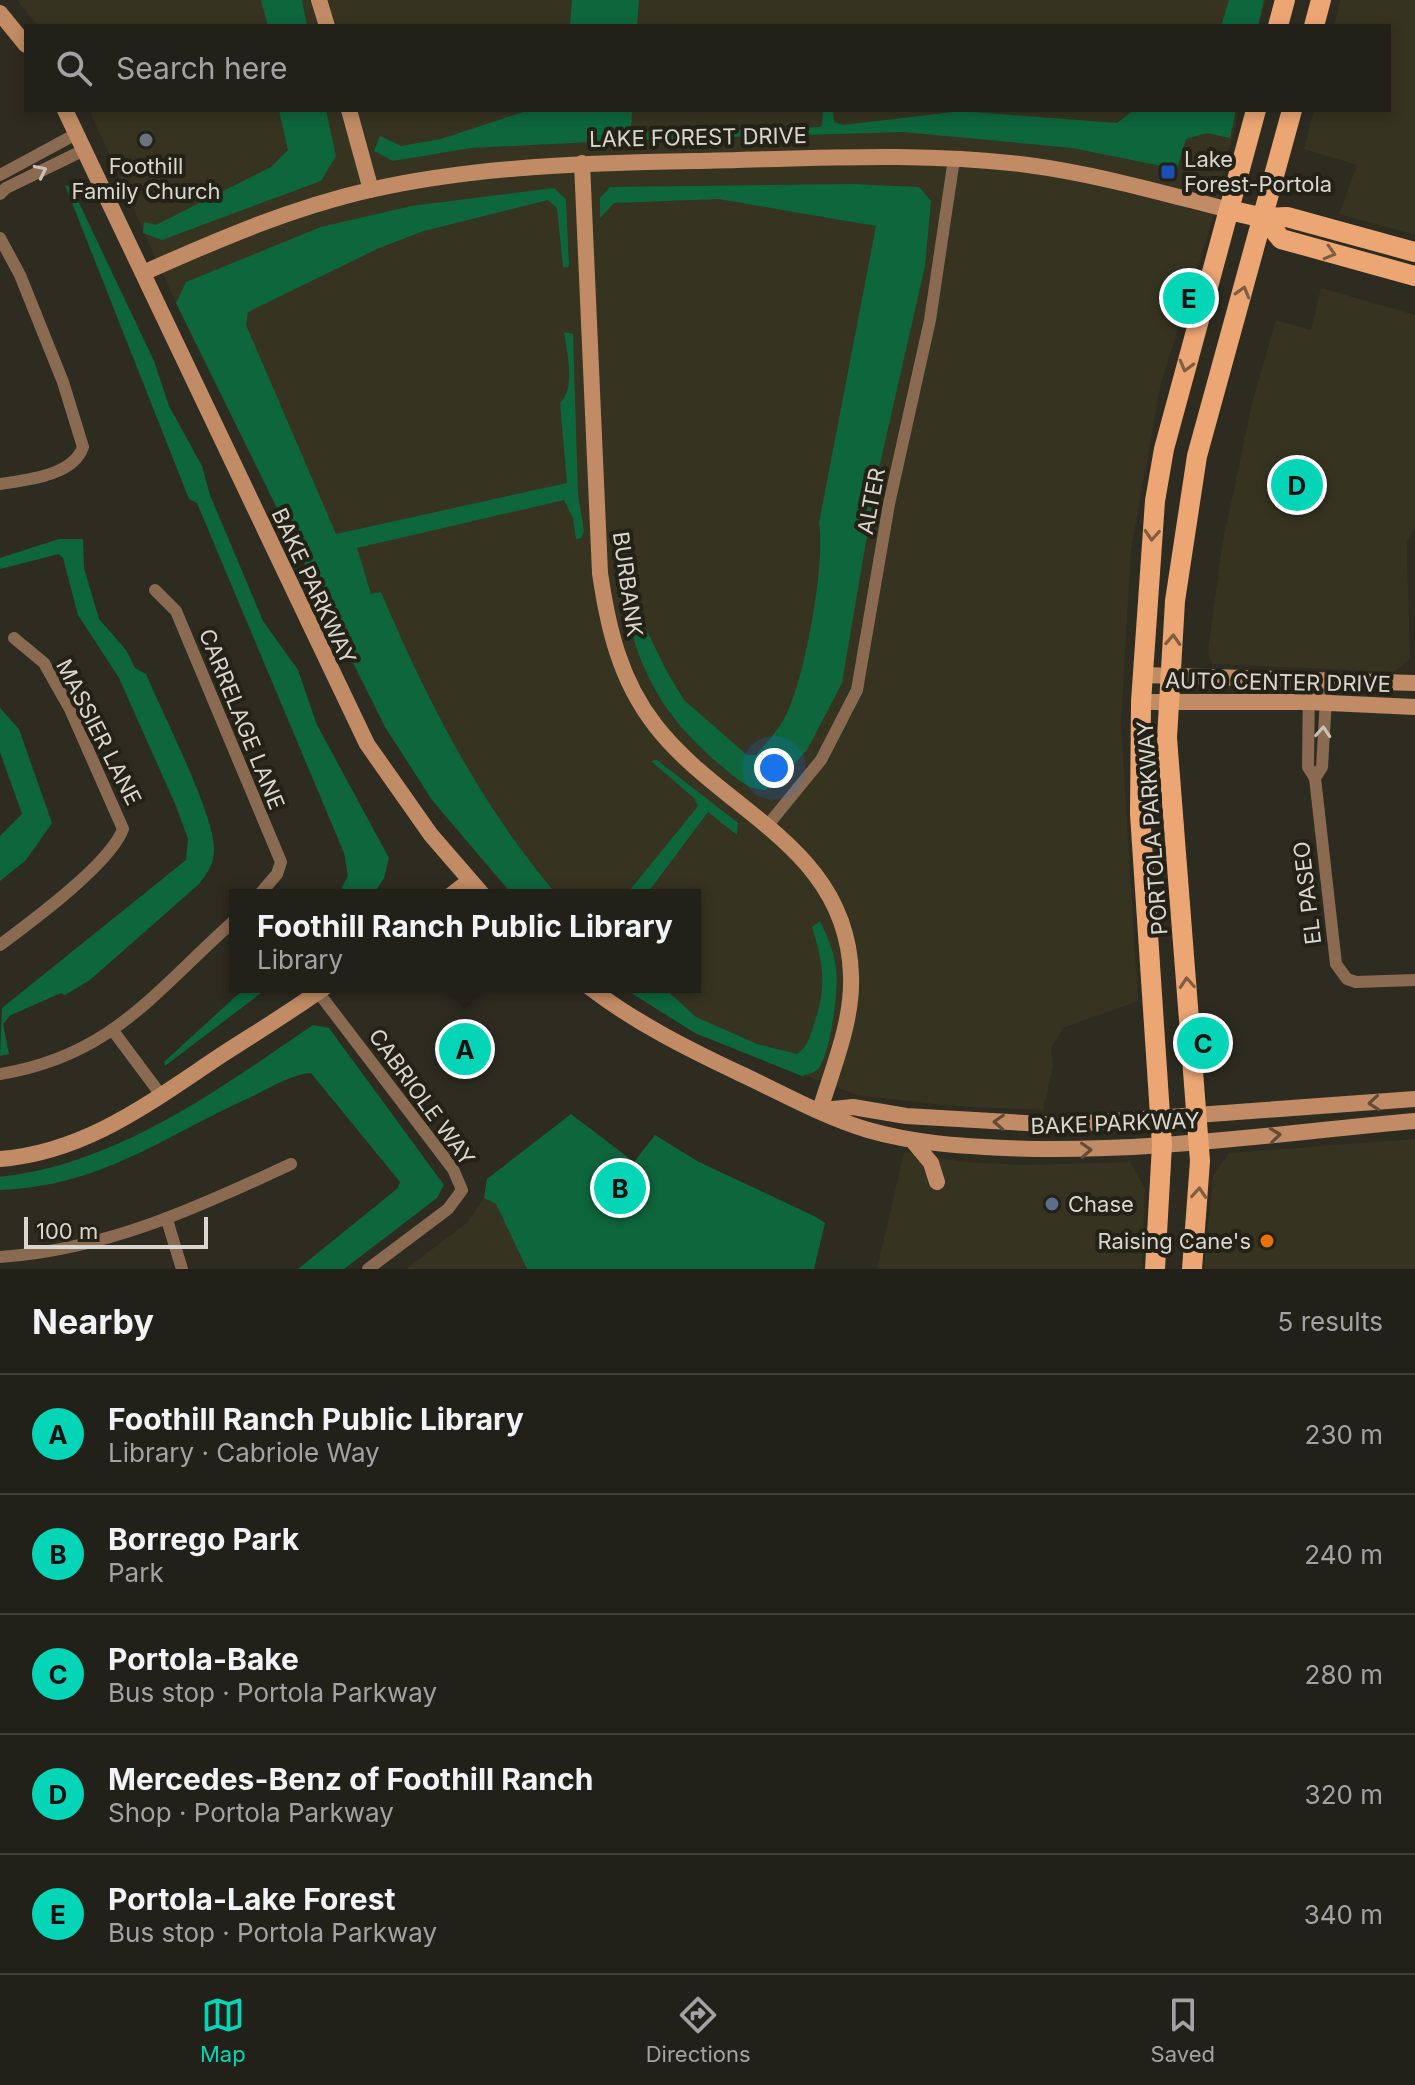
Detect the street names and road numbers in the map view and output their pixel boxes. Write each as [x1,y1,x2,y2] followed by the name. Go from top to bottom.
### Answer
[589,122,807,152] street label: LAKE FOREST DRIVE
[852,466,890,536] street label: ALTER
[266,504,362,668] street label: BAKE PARKWAY
[608,530,648,638] street label: BURBANK
[194,625,290,813] street label: CARRELAGE LANE
[51,655,147,809] street label: MASSIER LANE
[1165,667,1391,697] street label: AUTO CENTER DRIVE
[1132,720,1172,936] street label: PORTOLA PARKWAY
[1288,840,1326,946] street label: EL PASEO
[363,1023,481,1171] street label: CABRIOLE WAY
[1030,1107,1200,1139] street label: BAKE PARKWAY

